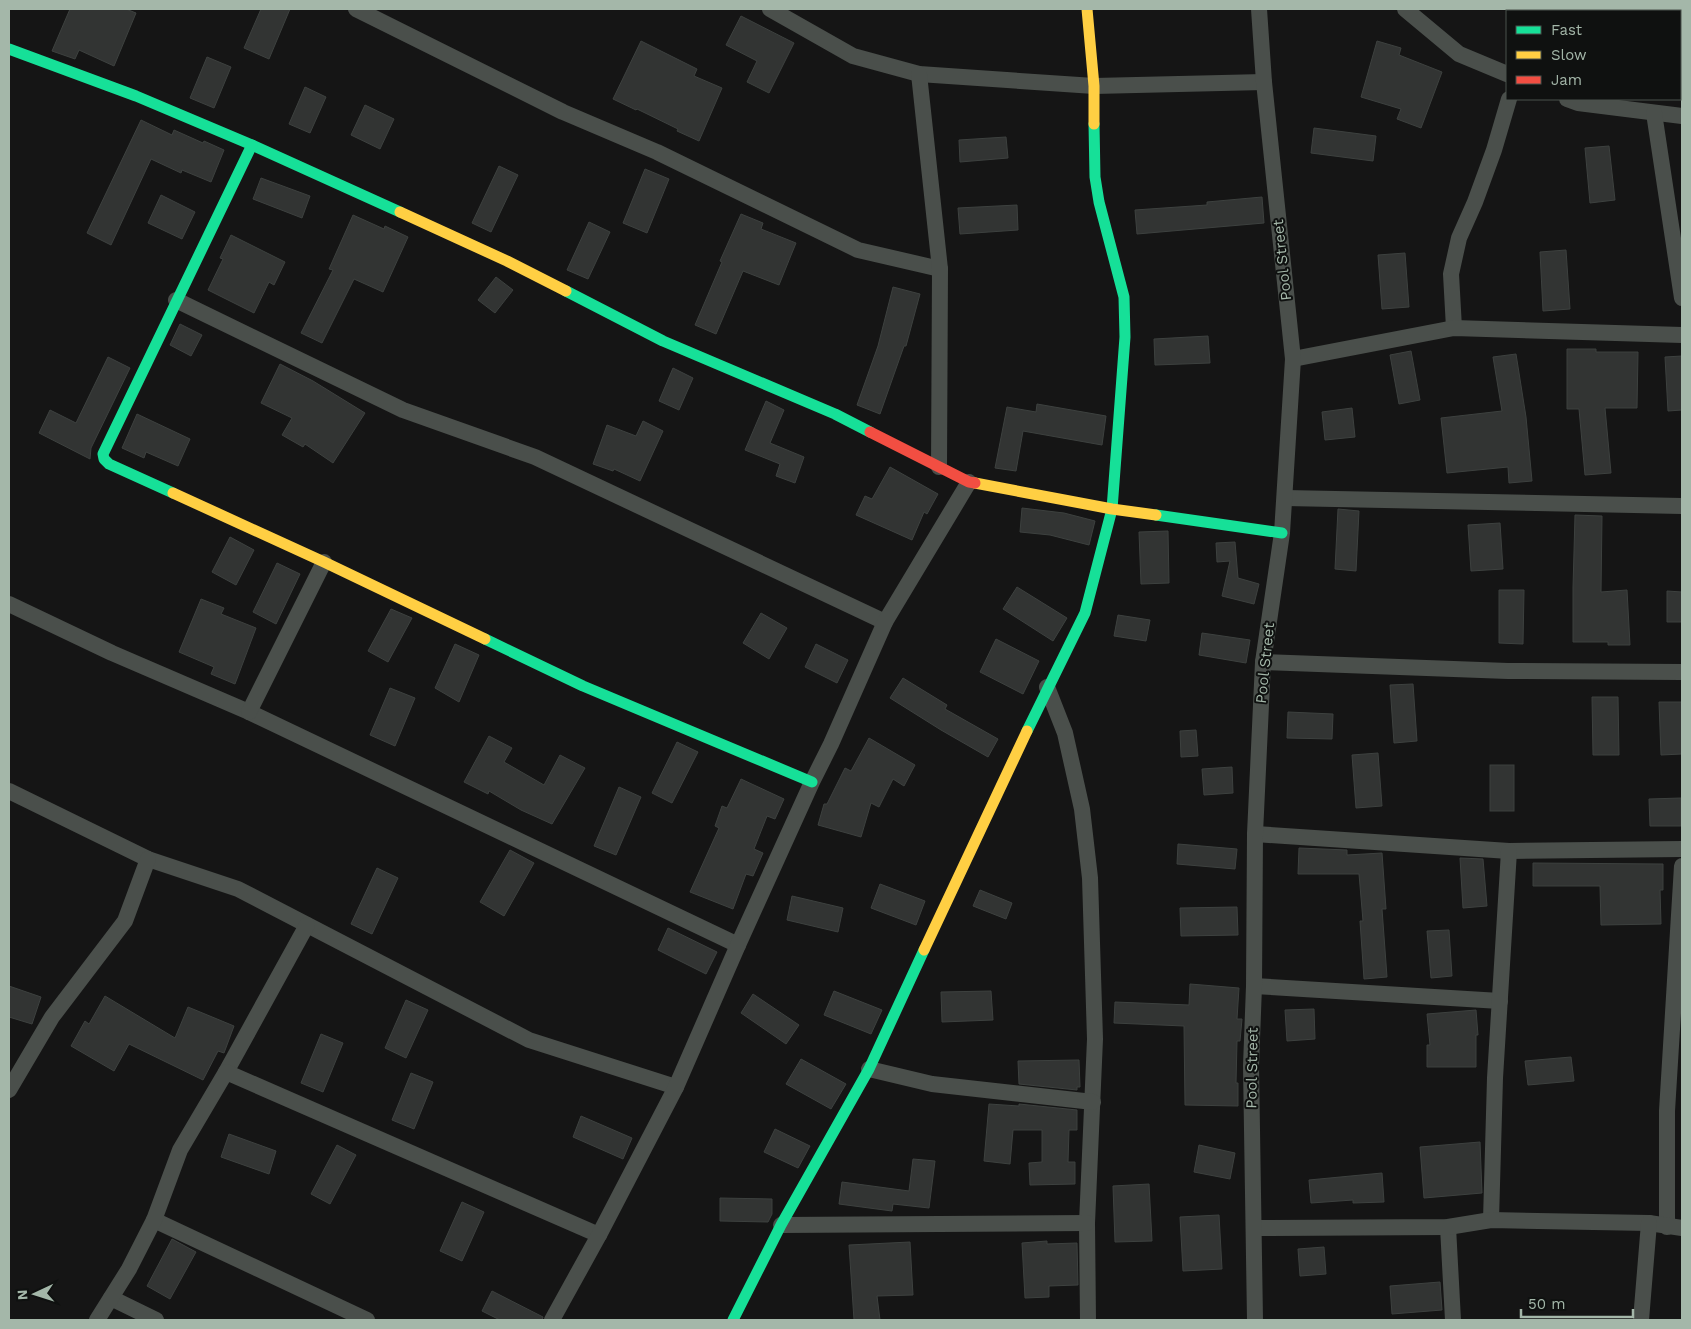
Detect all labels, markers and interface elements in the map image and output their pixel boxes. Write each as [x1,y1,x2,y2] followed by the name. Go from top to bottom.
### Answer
[1506,10,1681,100] legend
[1551,21,1583,39] text: Fast
[1551,46,1587,64] text: Slow
[1551,71,1582,89] text: Jam
[1269,218,1295,301] street label: Pool Street
[1252,621,1278,704] street label: Pool Street
[1242,1026,1262,1109] street label: Pool Street
[10,1269,60,1319] north arrow
[1521,1286,1634,1318] scale bar
[14,1289,30,1301] text: N
[1528,1295,1565,1313] text: 50 m

